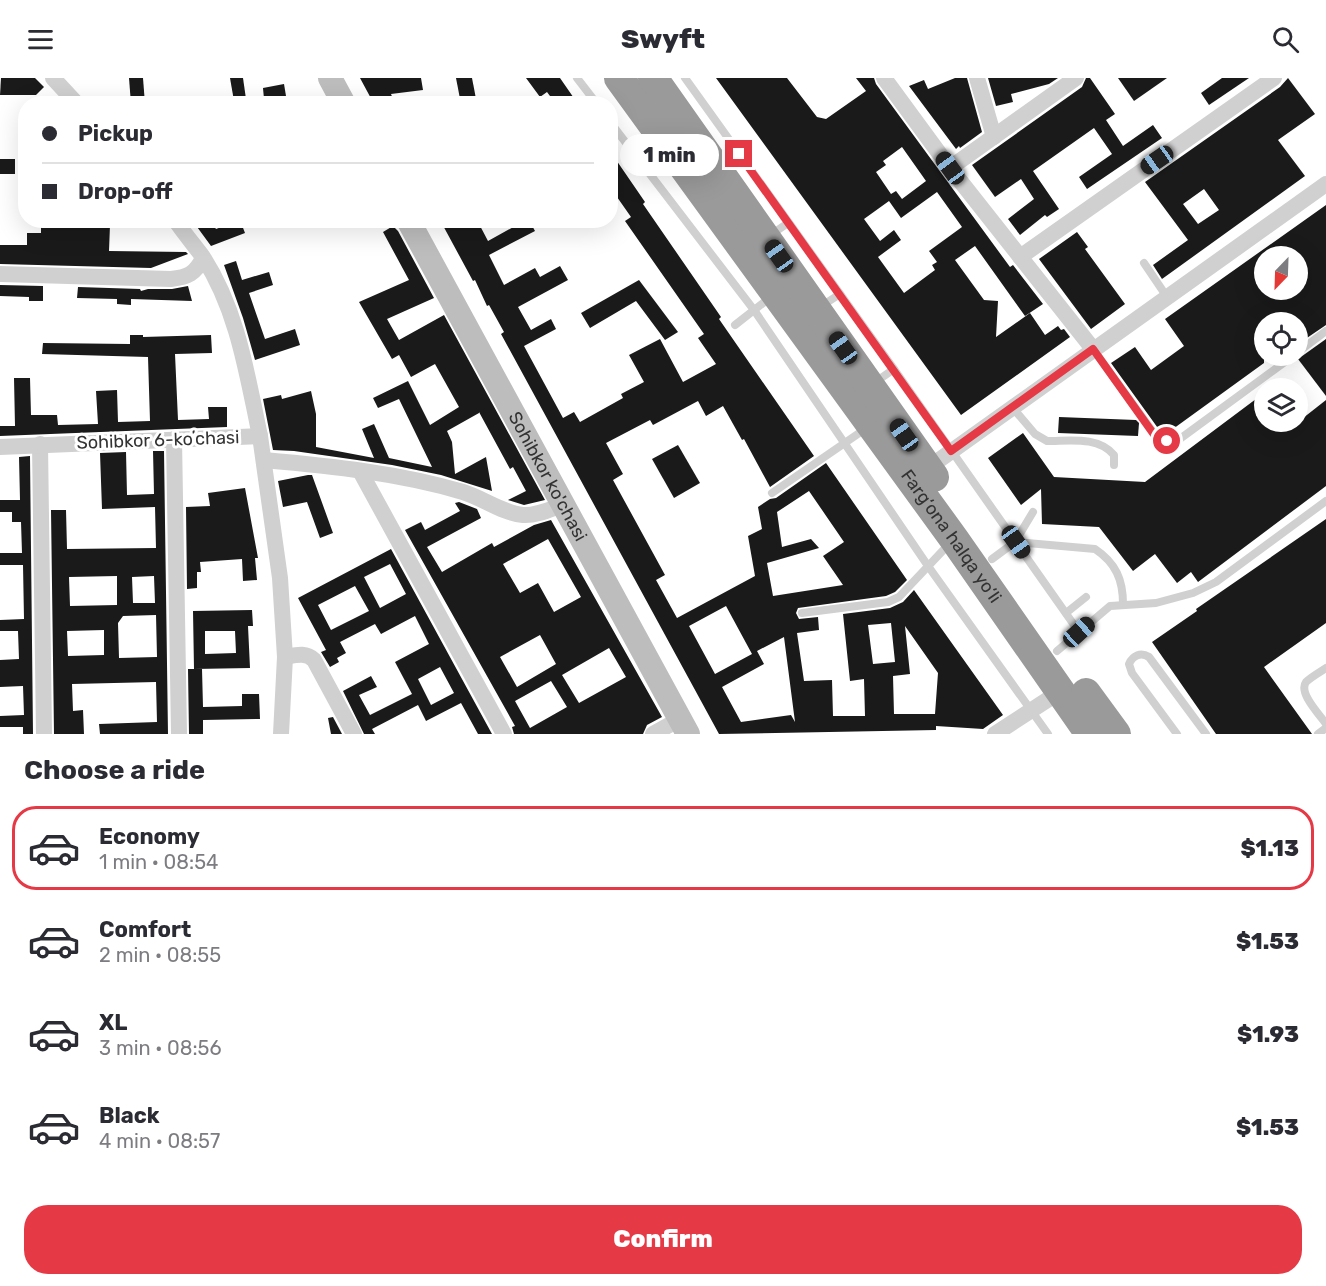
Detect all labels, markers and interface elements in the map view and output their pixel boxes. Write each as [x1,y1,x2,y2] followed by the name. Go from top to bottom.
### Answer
[24,23,57,56] icon: menu
[621,23,705,55] text: Swyft
[1269,23,1302,56] icon: search
[78,120,153,147] text: Pickup
[619,133,718,175] callout: 1 min
[725,140,752,167] route end
[1137,142,1177,178] car
[643,143,696,167] text: 1 min
[932,148,968,188] car
[78,178,173,205] text: Drop-off
[761,236,797,276] car
[1254,246,1308,300] north arrow
[1254,246,1308,432] map controls
[1254,312,1308,366] button: locate
[825,328,861,368] car
[1254,378,1308,432] button: layers
[504,408,592,545] street label: Sohibkor ko'chasi
[886,415,922,455] car
[76,426,240,454] street label: Sohibkor 6-koʼchasi
[1153,427,1180,454] route start
[896,465,1006,607] street label: Farg‘ona halqa yo‘li
[998,522,1034,562] car
[1060,613,1098,651] car
[24,754,205,786] text: Choose a ride
[27,821,81,875] icon: car
[99,823,200,850] text: Economy
[1240,835,1299,862] text: $1.13
[99,850,218,874] text: 1 min · 08:54
[27,914,81,968] icon: car
[99,916,191,943] text: Comfort
[1236,928,1299,955] text: $1.53
[99,943,221,967] text: 2 min · 08:55
[27,1007,81,1061] icon: car
[99,1009,127,1036] text: XL
[1237,1021,1299,1048] text: $1.93
[99,1036,222,1060] text: 3 min · 08:56
[27,1100,81,1154] icon: car
[99,1102,160,1129] text: Black
[1236,1114,1299,1141] text: $1.53
[99,1129,220,1153] text: 4 min · 08:57
[24,1205,1302,1274] button: Confirm

